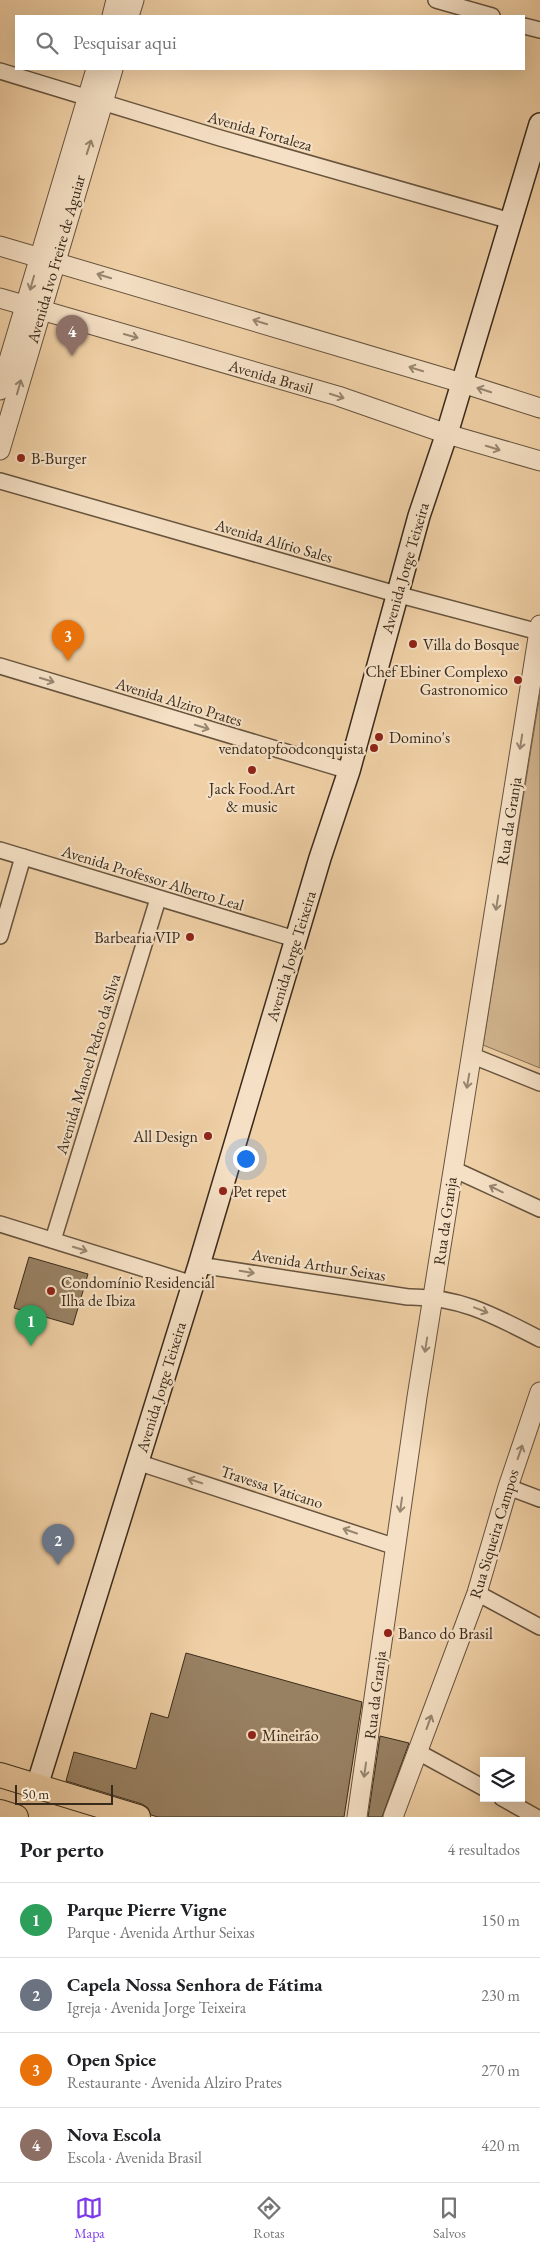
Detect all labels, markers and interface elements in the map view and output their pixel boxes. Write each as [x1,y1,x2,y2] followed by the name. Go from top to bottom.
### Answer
[15,15,525,70] search box
[33,29,61,57] icon: search
[73,30,177,55] text: Pesquisar aqui
[204,106,315,156] street label: Avenida Fortaleza
[85,139,94,155] one-way arrow
[22,172,90,347] street label: Avenida Ivo Freire de Aguiar
[96,270,112,280] one-way arrow
[26,275,36,291] one-way arrow
[56,315,88,356] pin: 4
[252,317,268,327] one-way arrow
[122,331,138,341] one-way arrow
[225,355,316,399] street label: Avenida Brasil
[408,363,424,373] one-way arrow
[14,379,24,395] one-way arrow
[477,385,493,394] one-way arrow
[329,392,345,402] one-way arrow
[485,443,501,453] one-way arrow
[31,448,87,469] place label: B-Burger
[15,452,27,464] marker: B-Burger
[376,499,434,637] street label: Avenida Jorge Teixeira
[212,514,335,568] street label: Avenida Alírio Sales
[52,620,84,661] pin: 3
[423,634,519,655] place label: Villa do Bosque
[407,638,419,650] marker: Villa do Bosque
[365,661,508,700] place label: Chef Ebiner Complexo Gastronomico
[112,672,245,731] street label: Avenida Alziro Prates
[512,674,524,686] marker: Chef Ebiner Complexo Gastronomico
[38,676,54,686] one-way arrow
[194,723,210,733] one-way arrow
[389,727,450,748] place label: Domino's
[373,731,385,743] marker: Domino's
[516,734,526,750] one-way arrow
[219,738,365,759] place label: vendatopfoodconquista
[368,742,380,754] marker: vendatopfoodconquista
[246,764,258,776] marker: Jack Food.Art & music
[492,775,526,867] street label: Rua da Granja
[207,778,295,817] place label: Jack Food.Art & music
[58,840,247,916] street label: Avenida Professor Alberto Leal
[261,888,321,1025] street label: Avenida Jorge Teixeira
[491,895,501,911] one-way arrow
[94,927,180,948] place label: Barbearia VIP
[184,931,196,943] marker: Barbearia VIP
[50,971,126,1158] street label: Avenida Manoel Pedro da Silva
[463,1072,473,1088] one-way arrow
[132,1126,199,1147] place label: All Design
[202,1130,214,1142] marker: All Design
[233,1146,259,1172] your location
[428,1175,462,1267] street label: Rua da Granja
[233,1181,287,1202] place label: Pet repet
[489,1184,504,1194] one-way arrow
[217,1185,229,1197] marker: Pet repet
[72,1244,88,1254] one-way arrow
[250,1244,387,1286] street label: Avenida Arthur Seixas
[239,1267,255,1277] one-way arrow
[61,1272,215,1311] place label: Condomínio Residencial Ilha de Ibiza
[45,1285,57,1297] marker: Condomínio Residencial Ilha de Ibiza
[15,1305,47,1346] pin: 1
[472,1306,488,1315] one-way arrow
[131,1319,191,1456] street label: Avenida Jorge Teixeira
[420,1336,430,1352] one-way arrow
[515,1445,525,1461] one-way arrow
[218,1461,326,1514] street label: Travessa Vaticano
[464,1467,524,1601] street label: Rua Siqueira Campos
[188,1475,204,1485] one-way arrow
[396,1497,406,1513] one-way arrow
[42,1524,74,1565] pin: 2
[342,1526,358,1536] one-way arrow
[398,1623,493,1644] place label: Banco do Brasil
[382,1627,394,1639] marker: Banco do Brasil
[359,1649,391,1740] street label: Rua da Granja
[425,1715,434,1731] one-way arrow
[262,1725,319,1746] place label: Mineirão
[246,1729,258,1741] marker: Mineirão
[480,1757,525,1802] map controls
[480,1757,525,1802] button: layers
[360,1762,370,1778] one-way arrow
[15,1782,112,1805] scale bar
[22,1785,49,1803] text: 50 m
[20,1836,104,1863] text: Por perto
[448,1839,520,1860] text: 4 resultados
[67,1897,227,1922] text: Parque Pierre Vigne
[32,1910,40,1931] text: 1
[481,1910,520,1931] text: 150 m
[67,1922,255,1943] text: Parque · Avenida Arthur Seixas
[67,1972,323,1997] text: Capela Nossa Senhora de Fátima
[32,1985,40,2006] text: 2
[481,1985,520,2006] text: 230 m
[67,1997,246,2018] text: Igreja · Avenida Jorge Teixeira
[67,2047,156,2072] text: Open Spice
[32,2060,40,2081] text: 3
[481,2060,520,2081] text: 270 m
[67,2072,282,2093] text: Restaurante · Avenida Alziro Prates
[67,2122,161,2147] text: Nova Escola
[32,2135,40,2156] text: 4
[481,2135,520,2156] text: 420 m
[67,2147,202,2168] text: Escola · Avenida Brasil
[74,2194,105,2242] tab: Mapa
[253,2194,285,2242] tab: Rotas
[433,2194,466,2242] tab: Salvos

